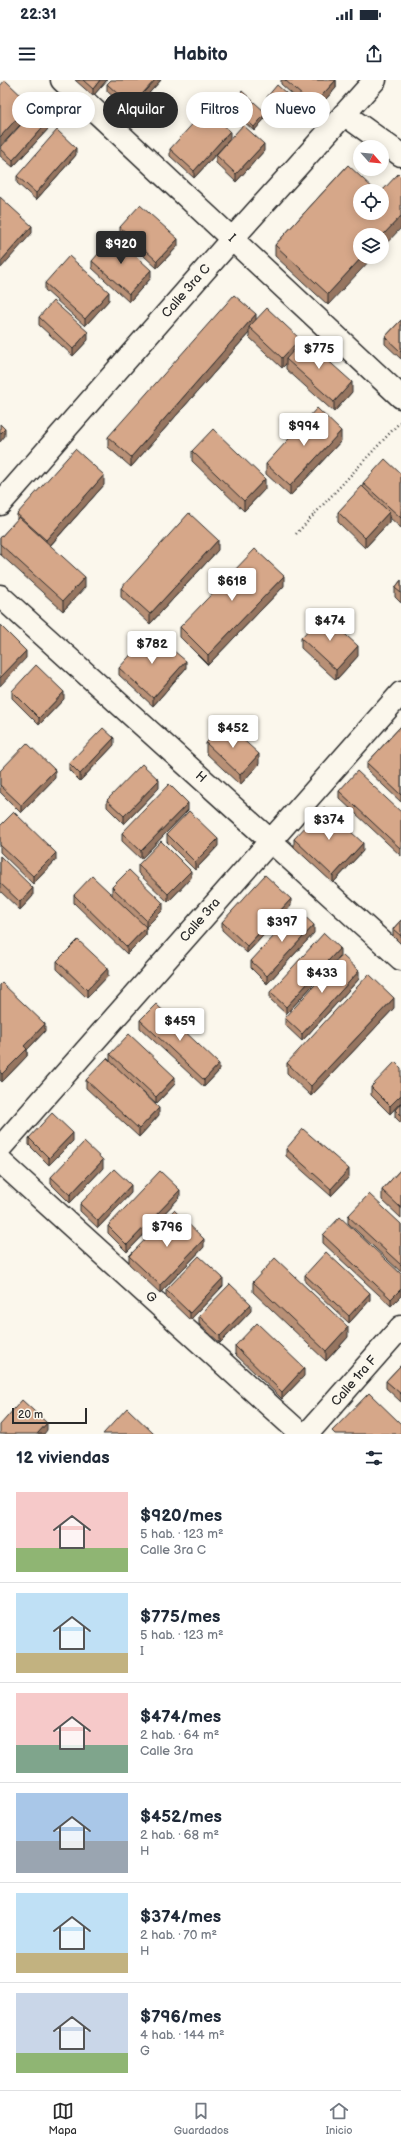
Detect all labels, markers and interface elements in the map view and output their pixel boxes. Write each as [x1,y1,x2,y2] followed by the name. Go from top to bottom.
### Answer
[20,5,57,24] text: 22:31
[16,43,38,65] icon: menu
[363,43,385,65] icon: share
[173,44,228,65] text: Habito
[12,92,95,128] chip: Comprar
[103,92,178,128] chip: Alquilar
[186,92,253,128] chip: Filtros
[261,92,330,128] chip: Nuevo
[353,140,389,176] north arrow
[353,140,389,264] map controls
[353,184,389,220] button: locate
[353,228,389,264] button: layers
[97,231,145,265] pin: $920
[225,231,239,245] street label: I
[105,236,137,252] text: $920
[158,261,214,321] street label: Calle 3ra C
[295,336,343,370] pin: $775
[304,341,334,357] text: $775
[280,413,328,447] pin: $994
[288,418,320,434] text: $994
[208,568,256,602] pin: $618
[217,573,247,589] text: $618
[306,608,354,642] pin: $474
[314,613,346,629] text: $474
[128,631,176,665] pin: $782
[136,636,168,652] text: $782
[209,715,257,749] pin: $452
[217,720,249,736] text: $452
[192,768,210,786] street label: H
[305,807,353,841] pin: $374
[314,812,345,828] text: $374
[176,895,224,945] street label: Calle 3ra
[258,909,306,943] pin: $397
[267,914,297,930] text: $397
[298,960,346,994] pin: $433
[306,965,338,981] text: $433
[156,1008,204,1042] pin: $459
[164,1013,196,1029] text: $459
[143,1214,191,1248] pin: $796
[151,1219,183,1235] text: $796
[142,1288,160,1306] street label: G
[328,1352,380,1409] street label: Calle 1ra F
[12,1406,87,1425] scale bar
[18,1408,43,1421] text: 20 m
[363,1447,385,1469] icon: filters
[16,1448,110,1468] text: 12 viviendas
[140,1506,222,1526] text: $920/mes
[48,1508,96,1556] icon: home
[140,1526,224,1542] text: 5 hab. · 123 m²
[140,1542,206,1558] text: Calle 3ra C
[140,1607,220,1627] text: $775/mes
[48,1609,96,1657] icon: home
[140,1627,224,1643] text: 5 hab. · 123 m²
[140,1643,144,1659] text: I
[140,1707,221,1727] text: $474/mes
[48,1709,96,1757] icon: home
[140,1727,219,1743] text: 2 hab. · 64 m²
[140,1743,193,1759] text: Calle 3ra
[140,1807,222,1827] text: $452/mes
[48,1809,96,1857] icon: home
[140,1827,219,1843] text: 2 hab. · 68 m²
[140,1843,150,1859] text: H
[140,1907,221,1927] text: $374/mes
[48,1909,96,1957] icon: home
[140,1927,217,1943] text: 2 hab. · 70 m²
[140,1943,150,1959] text: H
[140,2007,221,2027] text: $796/mes
[48,2009,96,2057] icon: home
[140,2027,225,2043] text: 4 hab. · 144 m²
[140,2043,150,2059] text: G
[48,2100,77,2137] tab: Mapa
[174,2100,229,2137] tab: Guardados
[326,2100,353,2137] tab: Inicio

